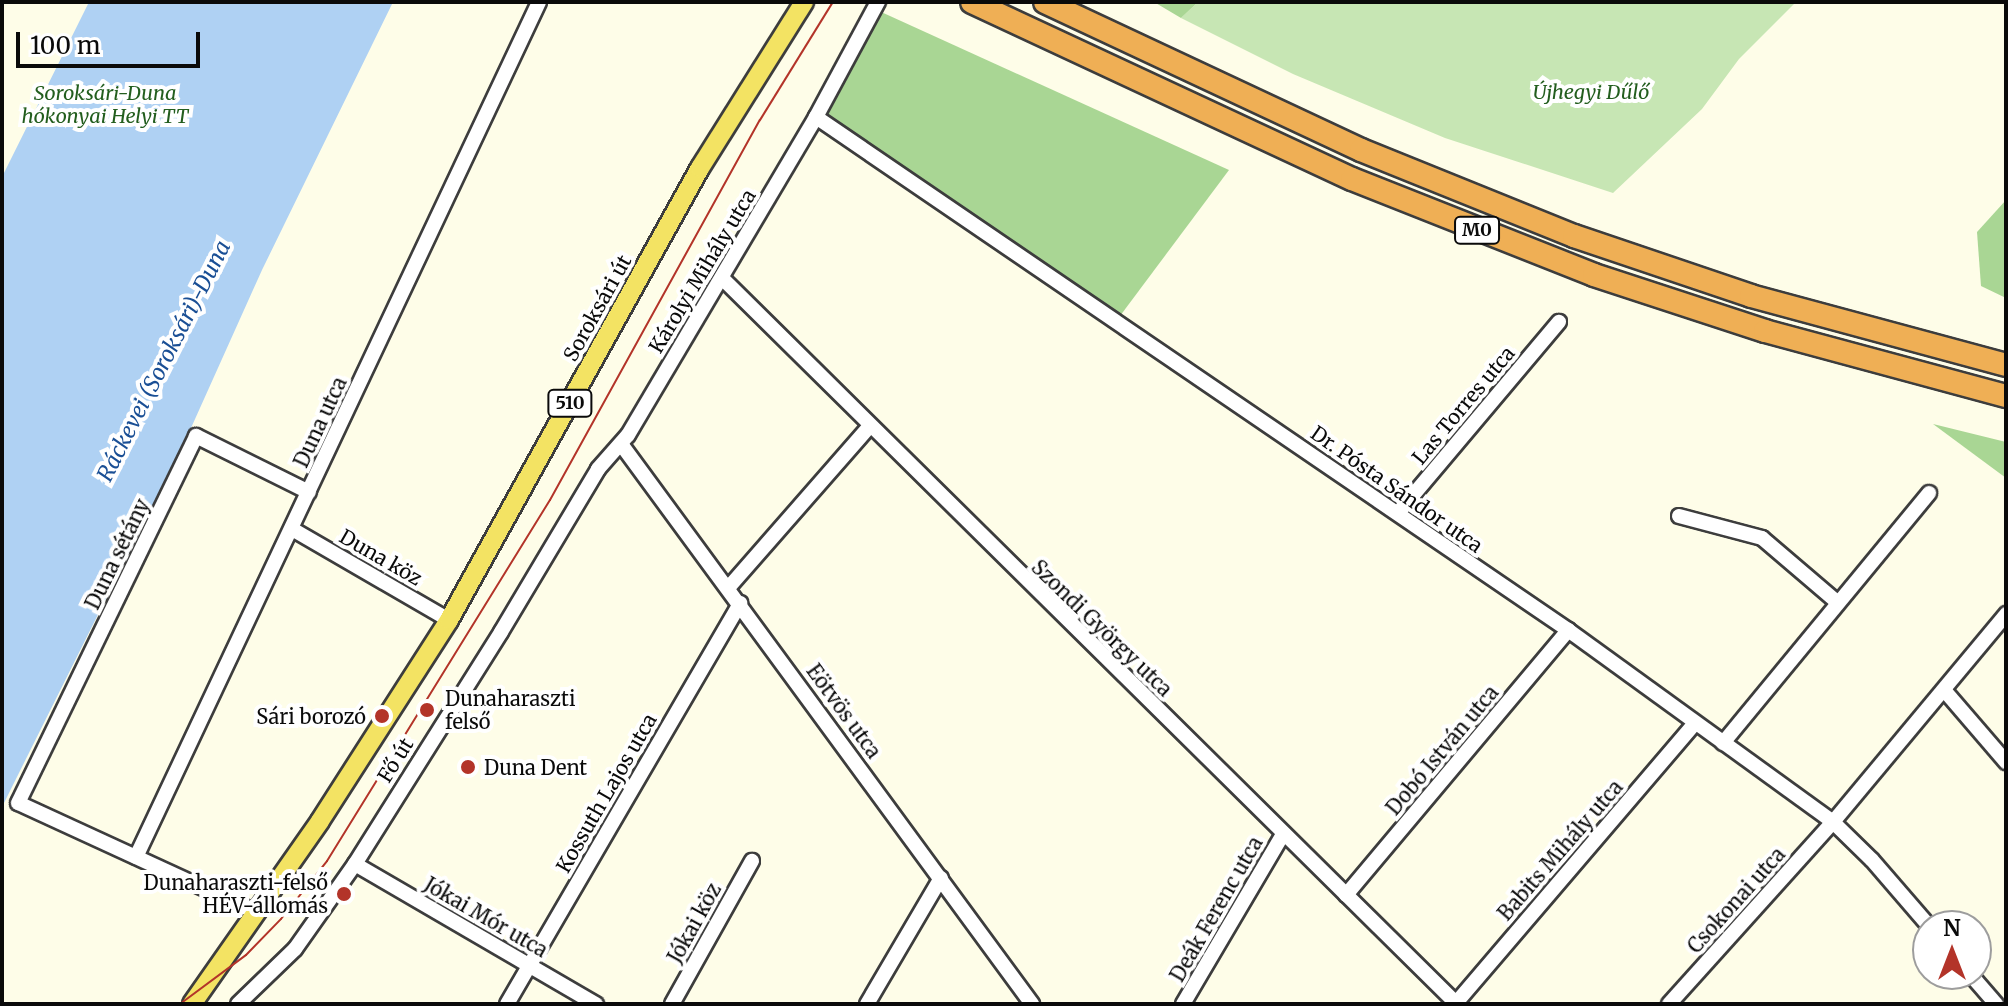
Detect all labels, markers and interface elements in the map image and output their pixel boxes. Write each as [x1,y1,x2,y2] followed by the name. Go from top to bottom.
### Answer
[20,16,204,66] scale bar
[30,30,100,61] text: 100 m
[1533,79,1649,103] park label: Újhegyi Dűlő
[21,80,189,127] park label: Soroksári-Duna hókonyai Helyi TT
[644,185,760,357] street label: Károlyi Mihály utca
[1453,216,1501,244] road number: M0
[92,236,236,486] water label: Ráckevei (Soroksári)-Duna
[558,251,636,365] street label: Soroksári út
[1407,341,1519,469] street label: Las Torres utca
[289,373,351,471] street label: Duna utca
[546,389,594,417] road number: 510
[1306,421,1488,557] street label: Dr. Pósta Sándor utca
[80,495,154,613] street label: Duna sétány
[336,524,426,590] street label: Duna köz
[1027,555,1177,701] street label: Szondi György utca
[802,659,886,763] street label: Eötvös utca
[1381,680,1503,820] street label: Dobó István utca
[445,686,575,733] place label: Dunaharaszti felső
[416,699,438,721] marker: Dunaharaszti felső
[256,704,366,728] place label: Sári borozó
[373,707,391,725] marker: Sári borozó
[551,709,661,877] street label: Kossuth Lajos utca
[372,733,418,787] street label: Fő út
[484,755,587,779] place label: Duna Dent
[459,758,477,776] marker: Duna Dent
[1493,775,1627,925] street label: Babits Mihály utca
[1165,832,1267,986] street label: Deák Ferenc utca
[1682,842,1790,958] street label: Csokonai utca
[143,870,328,917] place label: Dunaharaszti-felső HÉV-állomás
[420,872,552,962] street label: Jókai Mór utca
[662,879,726,967] street label: Jókai köz
[335,885,353,903] marker: Dunaharaszti-felső HÉV-állomás
[1912,910,1992,990] north arrow
[1943,914,1961,942] text: N

